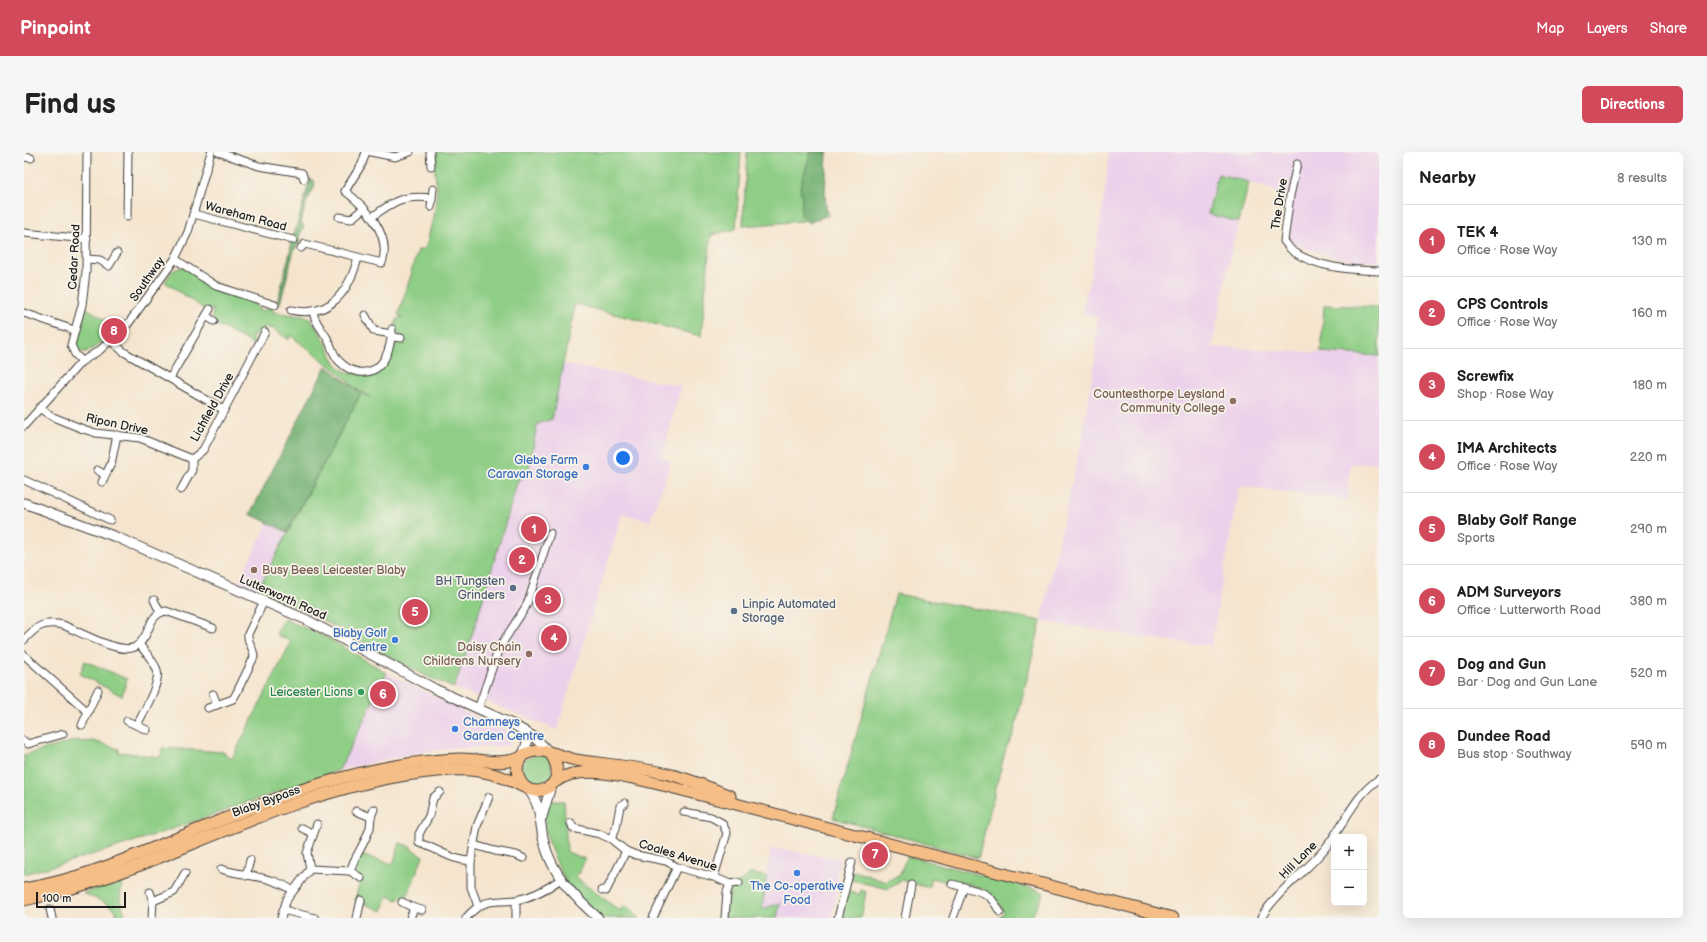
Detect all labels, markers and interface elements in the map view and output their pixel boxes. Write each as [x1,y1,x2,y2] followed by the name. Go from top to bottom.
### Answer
[20,17,91,40] text: Pinpoint
[1536,20,1564,37] text: Map
[1586,20,1628,37] text: Layers
[1650,20,1687,37] text: Share
[1582,86,1683,123] button: Directions
[24,88,116,121] text: Find us
[1419,168,1476,188] text: Nearby
[1617,170,1667,186] text: 8 results
[1268,177,1291,231] street label: The Drive
[203,198,288,235] street label: Wareham Road
[1457,223,1498,242] text: TEK 4
[65,224,84,290] street label: Cedar Road
[1429,233,1435,249] text: 1
[1632,233,1667,249] text: 130 m
[1457,242,1557,258] text: Office · Rose Way
[127,254,169,305] street label: Southway
[1457,295,1548,314] text: CPS Controls
[1428,305,1436,321] text: 2
[1632,305,1667,321] text: 160 m
[1457,314,1557,330] text: Office · Rose Way
[101,316,127,346] pin: 8
[1457,367,1514,386] text: Screwfix
[187,370,238,444] street label: Lichfield Drive
[1428,377,1436,393] text: 3
[1632,377,1667,393] text: 180 m
[1457,386,1554,402] text: Shop · Rose Way
[1093,387,1225,416] place label: Countesthorpe Leysland Community College
[1228,396,1238,406] marker: Countesthorpe Leysland Community College
[84,411,149,438] street label: Ripon Drive
[1457,439,1557,458] text: IMA Architects
[613,448,633,468] your location
[1428,449,1436,465] text: 4
[1630,449,1667,465] text: 220 m
[487,453,578,482] place label: Glebe Farm Caravan Storage
[1457,458,1557,474] text: Office · Rose Way
[581,462,591,472] marker: Glebe Farm Caravan Storage
[1457,511,1577,530] text: Blaby Golf Range
[521,514,547,544] pin: 1
[1428,521,1436,537] text: 5
[1630,521,1667,537] text: 290 m
[1457,530,1495,546] text: Sports
[509,545,535,575] pin: 2
[262,563,407,578] place label: Busy Bees Leicester Blaby
[249,565,259,575] marker: Busy Bees Leicester Blaby
[237,572,329,623] street label: Lutterworth Road
[435,574,505,603] place label: BH Tungsten Grinders
[508,583,518,593] marker: BH Tungsten Grinders
[1457,583,1561,602] text: ADM Surveyors
[535,585,561,615] pin: 3
[1428,593,1436,609] text: 6
[1630,593,1667,609] text: 380 m
[402,597,428,627] pin: 5
[742,597,836,626] place label: Linpic Automated Storage
[1457,602,1601,618] text: Office · Lutterworth Road
[729,606,739,616] marker: Linpic Automated Storage
[541,623,567,653] pin: 4
[333,626,387,655] place label: Blaby Golf Centre
[390,635,400,645] marker: Blaby Golf Centre
[423,640,522,669] place label: Daisy Chain Childrens Nursery
[524,649,534,659] marker: Daisy Chain Childrens Nursery
[1457,655,1546,674] text: Dog and Gun
[1428,665,1436,681] text: 7
[1630,665,1667,681] text: 520 m
[1457,674,1597,690] text: Bar · Dog and Gun Lane
[370,679,396,709] pin: 6
[270,685,353,700] place label: Leicester Lions
[356,687,366,697] marker: Leicester Lions
[463,715,544,744] place label: Chamneys Garden Centre
[450,724,460,734] marker: Chamneys Garden Centre
[1457,727,1550,746] text: Dundee Road
[1428,737,1436,753] text: 8
[1630,737,1667,753] text: 590 m
[1457,746,1572,762] text: Bus stop · Southway
[230,782,302,821] street label: Blaby Bypass
[1331,834,1367,906] map controls
[1331,834,1367,870] button: +
[637,836,719,875] street label: Coales Avenue
[1276,838,1320,882] street label: Hill Lane
[862,840,888,870] pin: 7
[792,868,802,878] marker: The Co-operative Food
[1331,870,1367,906] button: −
[750,879,844,908] place label: The Co-operative Food
[36,890,126,909] scale bar
[42,892,71,905] text: 100 m

